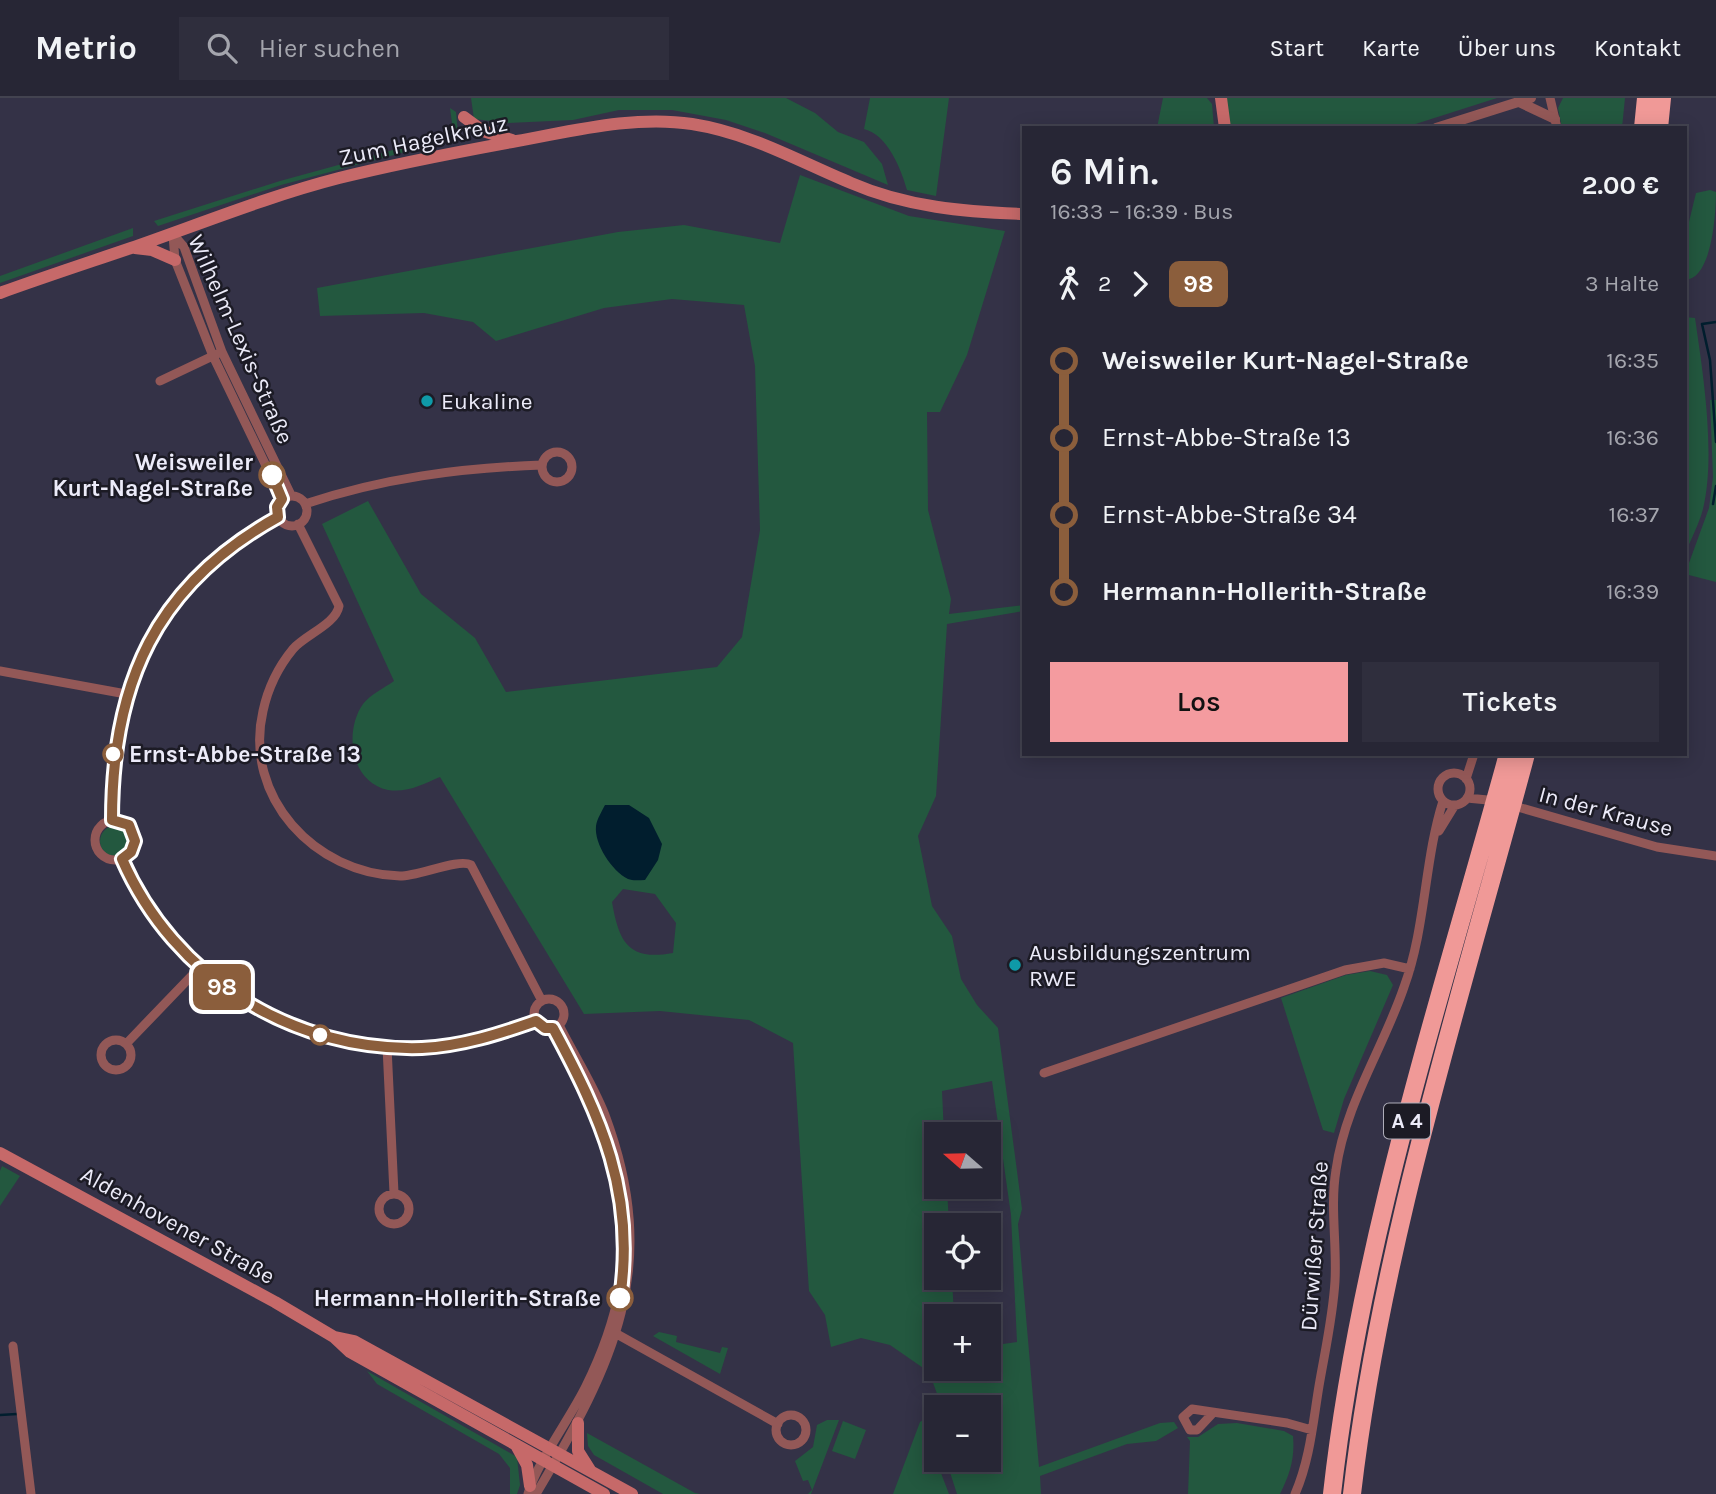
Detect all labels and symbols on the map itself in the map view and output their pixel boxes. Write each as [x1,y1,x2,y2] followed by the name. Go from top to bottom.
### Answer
[336,109,510,172] street label: Zum Hagelkreuz
[182,230,299,448] street label: Wilhelm-Lexis-Straße
[441,388,532,415] place label: Eukaline
[419,393,435,409] marker: Eukaline
[52,449,253,502] place label: Weisweiler Kurt-Nagel-Straße
[259,462,285,488] marker: Weisweiler Kurt-Nagel-Straße
[129,741,361,768] place label: Ernst-Abbe-Straße 13
[103,744,123,764] marker: Ernst-Abbe-Straße 13
[1536,781,1676,842] street label: In der Krause
[1029,939,1251,992] place label: Ausbildungszentrum RWE
[1007,957,1023,973] marker: Ausbildungszentrum RWE
[190,964,254,1010] line badge: 98
[310,1025,330,1045] unlabelled marker
[1384,1104,1430,1138] road number: A 4
[924,1122,1001,1199] north arrow
[1295,1160,1334,1332] street label: Dürwißer Straße
[76,1161,280,1290] street label: Aldenhovener Straße
[314,1285,601,1312] place label: Hermann-Hollerith-Straße
[607,1285,633,1311] marker: Hermann-Hollerith-Straße

